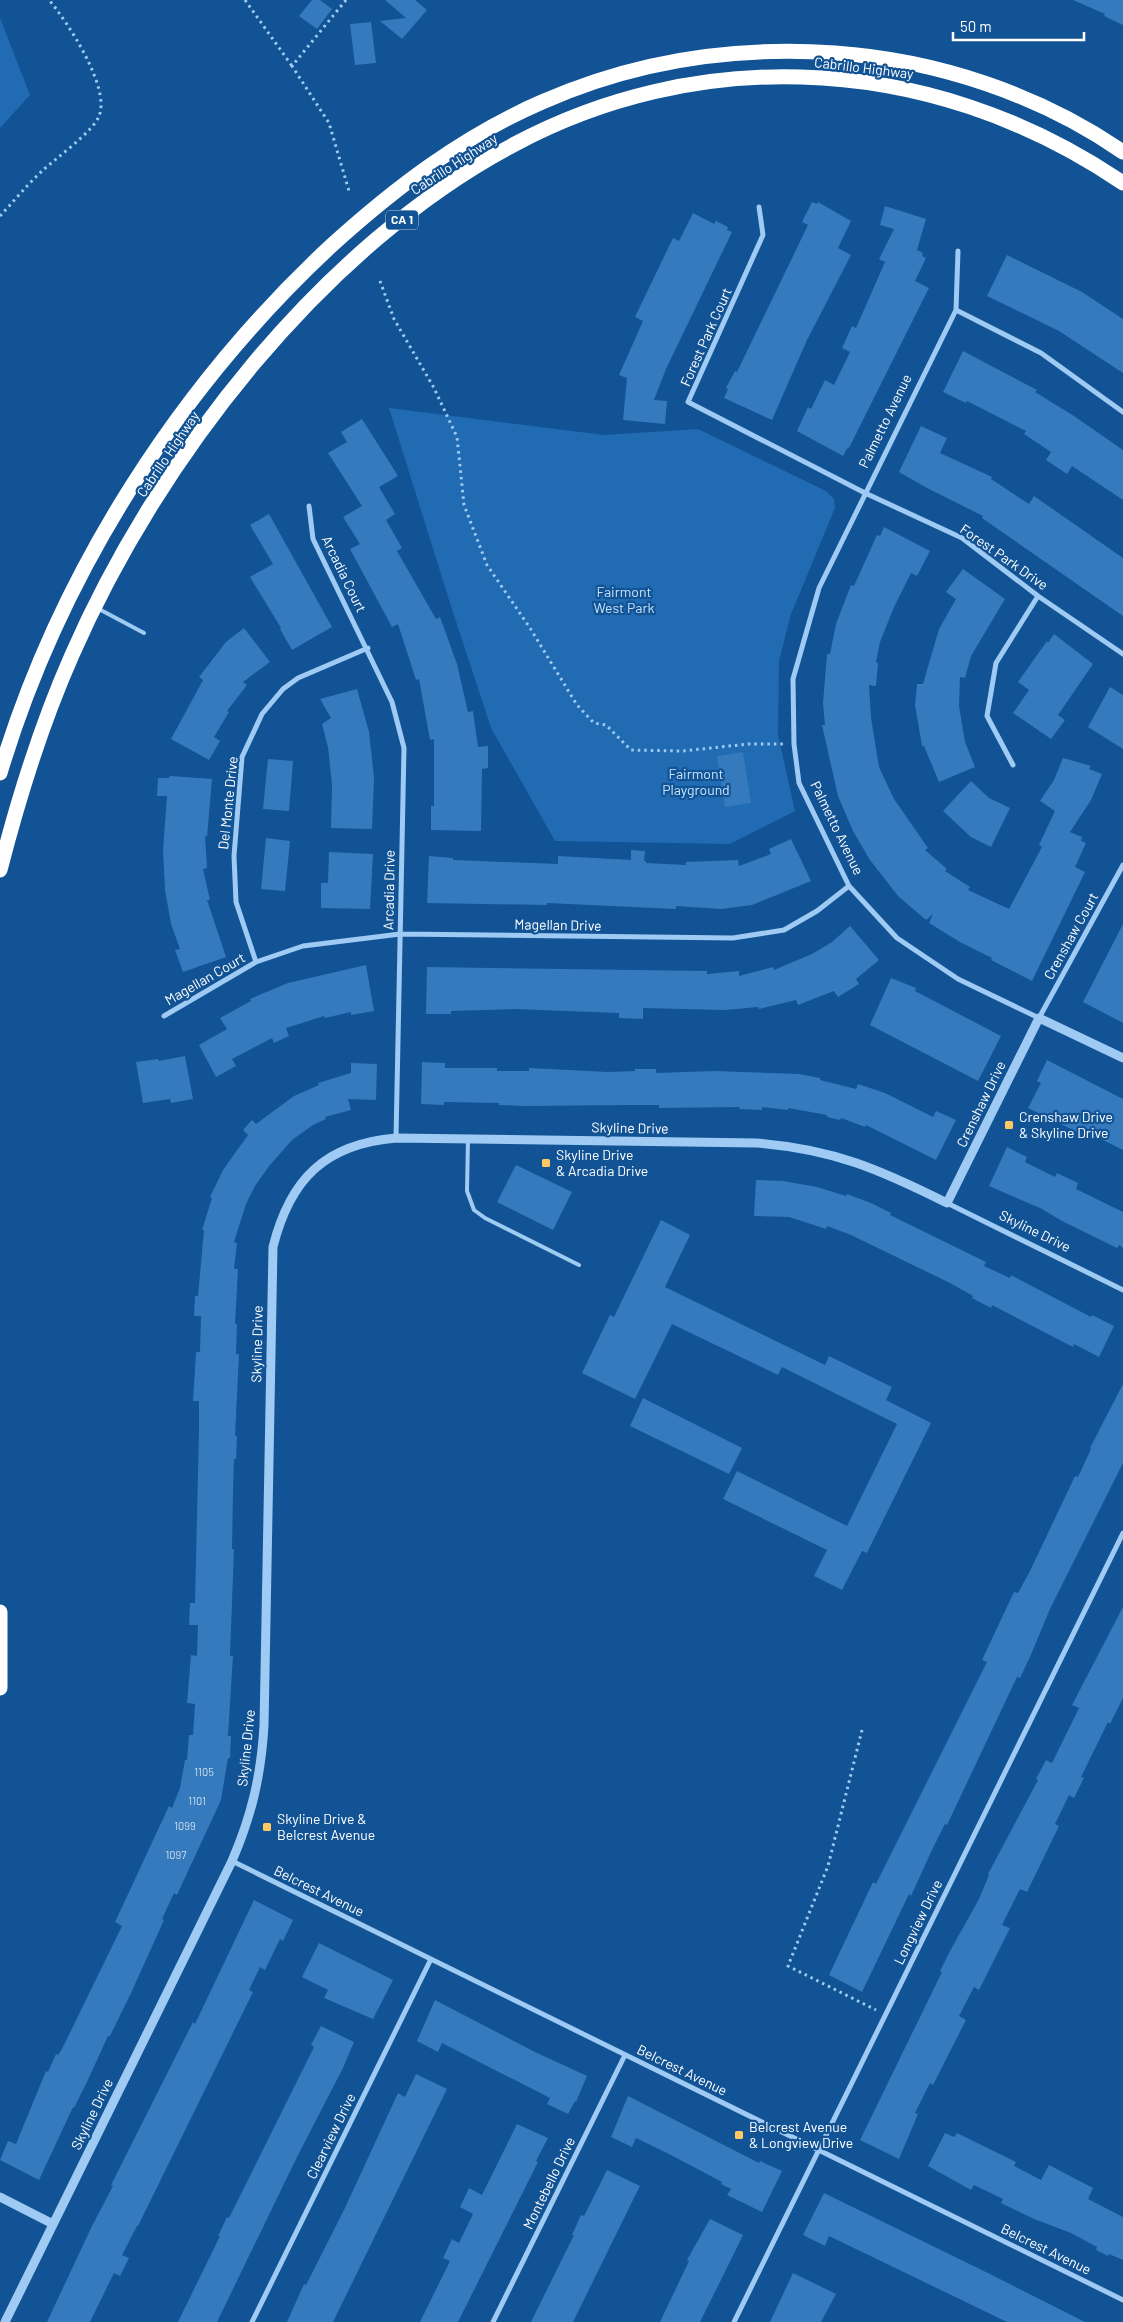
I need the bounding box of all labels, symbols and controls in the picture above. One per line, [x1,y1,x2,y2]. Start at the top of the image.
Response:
scale bar [953,10,1084,42]
text: 50 m [960,17,992,35]
street label: Cabrillo Highway [813,53,915,82]
street label: Cabrillo Highway [407,129,501,198]
road number: CA 1 [386,210,418,230]
street label: Forest Park Court [676,285,735,389]
street label: Palmetto Avenue [854,371,915,471]
street label: Cabrillo Highway [133,407,203,500]
street label: Forest Park Drive [957,520,1052,593]
street label: Arcadia Court [319,533,370,615]
park label: Fairmont West Park [593,583,655,616]
street label: Del Monte Drive [214,755,241,850]
park label: Fairmont Playground [662,765,730,798]
street label: Palmetto Avenue [807,778,868,878]
street label: Arcadia Drive [379,850,398,930]
street label: Crenshaw Court [1040,889,1101,982]
street label: Magellan Drive [514,915,602,934]
street label: Magellan Court [162,949,248,1008]
street label: Crenshaw Drive [952,1058,1009,1150]
place label: Crenshaw Drive & Skyline Drive [1019,1108,1113,1141]
street label: Skyline Drive [591,1118,669,1137]
marker: Crenshaw Drive & Skyline Drive [1003,1119,1015,1131]
place label: Skyline Drive & Arcadia Drive [556,1146,648,1179]
marker: Skyline Drive & Arcadia Drive [540,1157,552,1169]
street label: Skyline Drive [997,1206,1074,1255]
street label: Skyline Drive [247,1305,266,1383]
street label: Skyline Drive [233,1709,258,1787]
house number: 1105 [194,1765,214,1778]
house number: 1101 [188,1794,206,1807]
place label: Skyline Drive & Belcrest Avenue [277,1810,375,1843]
house number: 1099 [174,1819,196,1832]
marker: Skyline Drive & Belcrest Avenue [261,1821,273,1833]
house number: 1097 [166,1848,187,1861]
street label: Belcrest Avenue [271,1861,367,1920]
street label: Longview Drive [890,1877,945,1967]
street label: Belcrest Avenue [634,2040,730,2099]
street label: Skyline Drive [67,2075,116,2152]
street label: Clearview Drive [302,2090,359,2181]
place label: Belcrest Avenue & Longview Drive [749,2118,853,2151]
marker: Belcrest Avenue & Longview Drive [733,2129,745,2141]
street label: Montebello Drive [519,2134,578,2232]
street label: Belcrest Avenue [998,2219,1094,2278]

